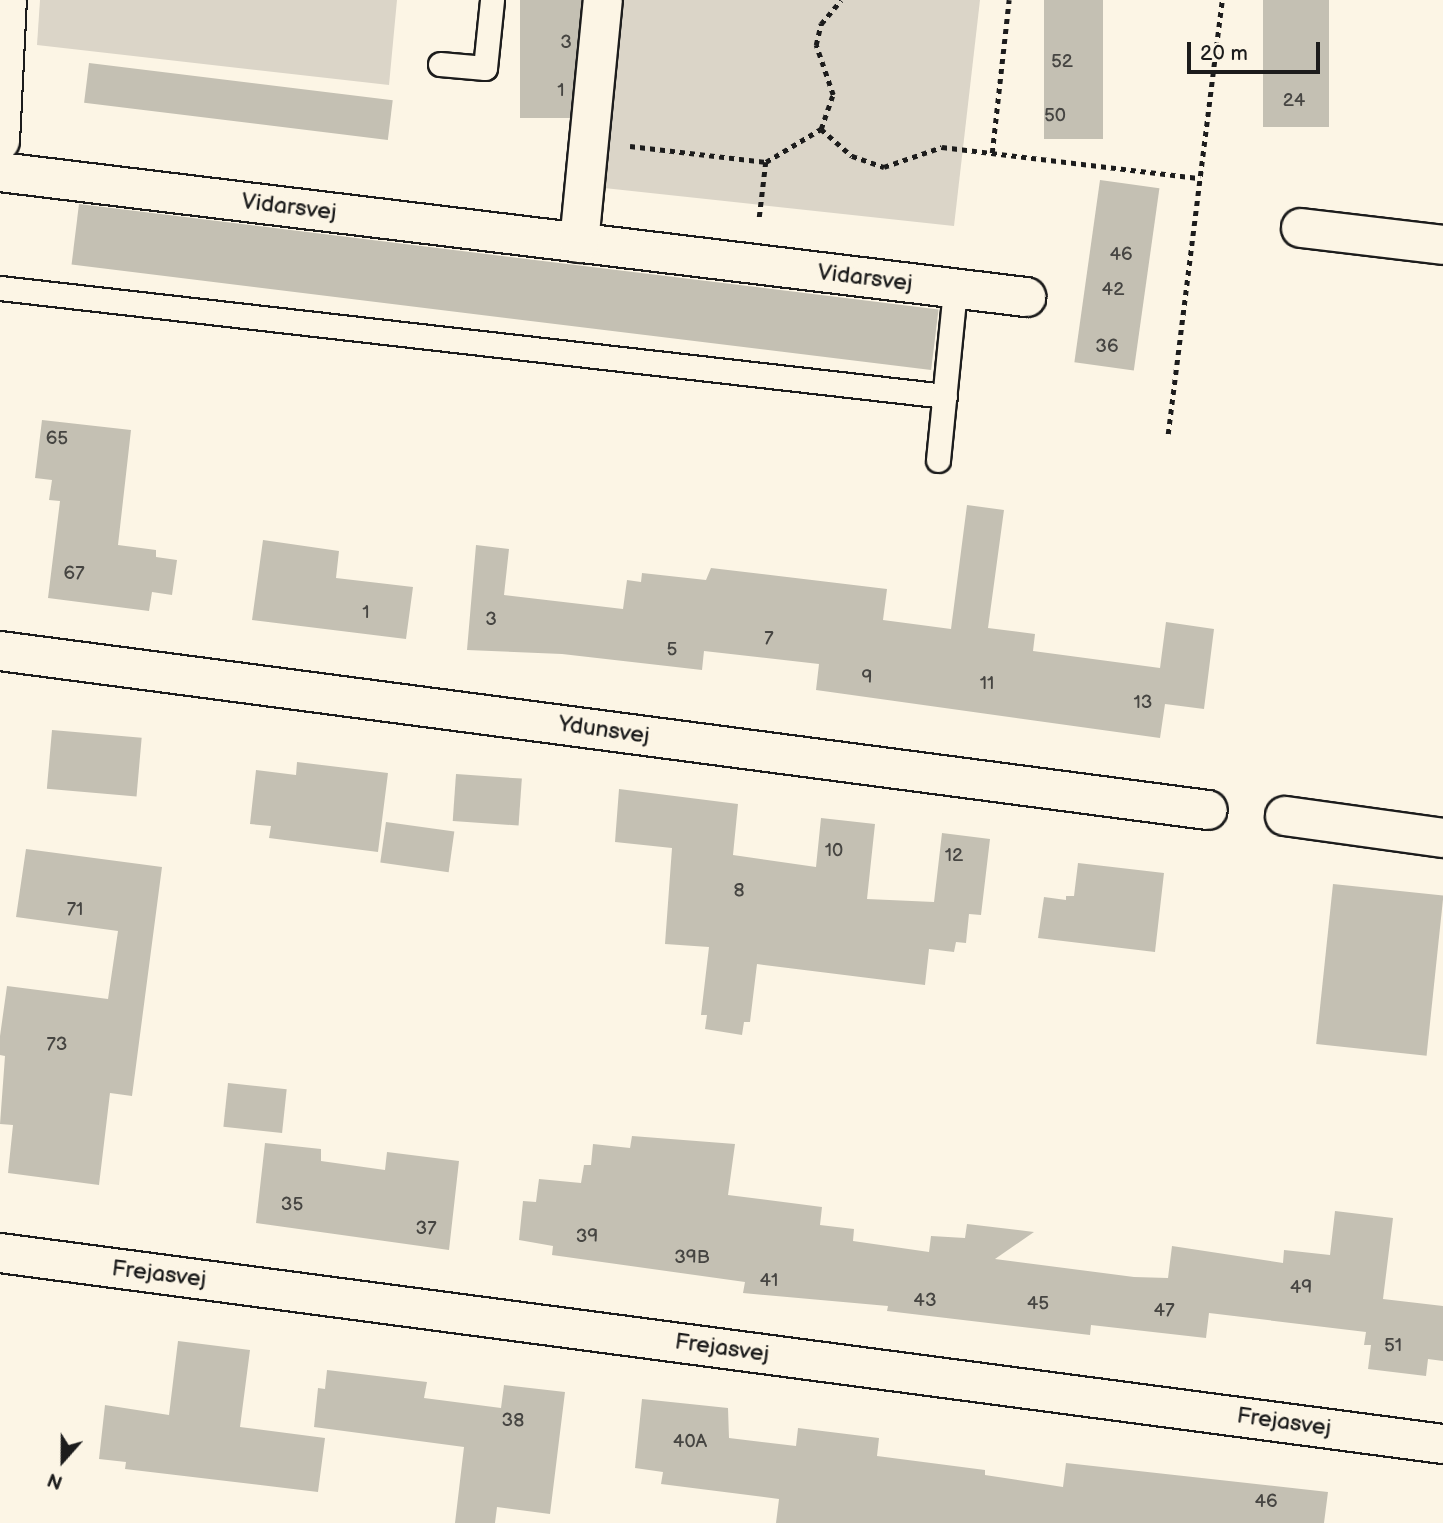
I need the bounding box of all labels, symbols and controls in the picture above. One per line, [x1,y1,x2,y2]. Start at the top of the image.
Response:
scale bar [1191,28,1324,72]
house number: 3 [560,32,572,54]
text: 20 m [1200,41,1248,66]
house number: 52 [1051,51,1073,73]
house number: 1 [557,80,565,102]
house number: 24 [1283,90,1305,112]
house number: 50 [1044,105,1066,127]
street label: Vidarsvej [240,187,338,227]
house number: 46 [1109,244,1133,266]
street label: Vidarsvej [816,258,914,298]
house number: 42 [1102,279,1124,301]
house number: 36 [1095,336,1119,358]
house number: 65 [46,428,68,450]
house number: 67 [64,563,84,585]
house number: 1 [362,602,370,624]
house number: 3 [485,609,497,631]
house number: 7 [764,628,774,650]
house number: 5 [667,639,677,661]
house number: 9 [862,667,872,689]
house number: 11 [980,673,994,695]
house number: 13 [1133,692,1153,714]
street label: Ydunsvej [557,710,651,750]
house number: 10 [825,840,843,862]
house number: 12 [945,845,963,867]
house number: 8 [733,880,745,902]
house number: 71 [67,899,83,921]
house number: 73 [46,1034,68,1056]
house number: 35 [281,1194,303,1216]
house number: 37 [415,1218,437,1240]
house number: 39 [576,1226,598,1248]
house number: 39B [674,1247,710,1269]
street label: Frejasvej [110,1255,208,1293]
house number: 41 [760,1270,778,1292]
house number: 49 [1290,1277,1312,1299]
house number: 43 [913,1290,937,1312]
house number: 45 [1027,1293,1049,1315]
house number: 47 [1154,1300,1174,1322]
street label: Frejasvej [673,1328,771,1368]
house number: 51 [1384,1335,1402,1357]
street label: Frejasvej [1235,1402,1333,1442]
house number: 38 [502,1410,524,1432]
north arrow [28,1425,98,1495]
house number: 40A [673,1431,707,1453]
text: N [45,1467,66,1493]
house number: 46 [1254,1491,1278,1513]

